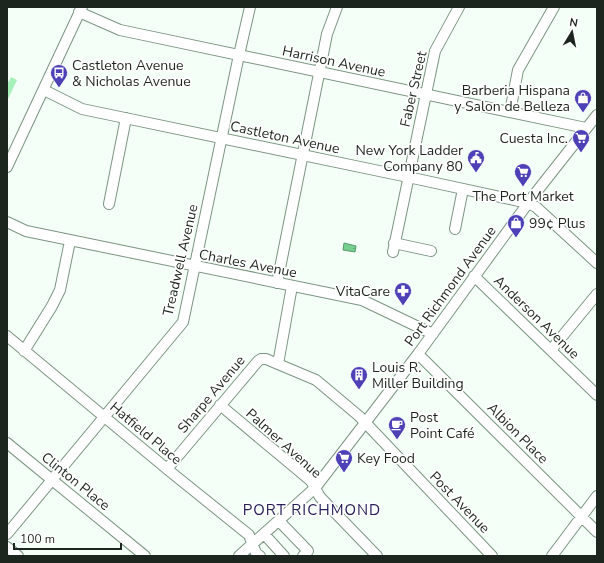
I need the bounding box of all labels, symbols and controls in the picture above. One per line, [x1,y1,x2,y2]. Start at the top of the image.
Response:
north arrow [552,12,592,52]
text: N [568,15,579,31]
street label: Harrison Avenue [281,41,387,82]
street label: Faber Street [396,49,431,129]
place label: Castleton Avenue & Nicholas Avenue [72,56,191,91]
bus stop icon: Castleton Avenue & Nicholas Avenue [49,63,69,88]
place label: Barberia Hispana y Salon de Belleza [454,81,570,116]
shop icon: Barberia Hispana y Salon de Belleza [573,88,593,113]
street label: Castleton Avenue [228,117,341,158]
supermarket icon: Cuesta Inc. [571,128,591,153]
place label: Cuesta Inc. [500,129,568,148]
place label: New York Ladder Company 80 [355,141,463,176]
public building icon: New York Ladder Company 80 [466,148,486,173]
supermarket icon: The Port Market [513,162,533,187]
place label: The Port Market [472,187,574,206]
street label: Treadwell Avenue [158,202,203,318]
shop icon: 99¢ Plus [506,213,526,238]
place label: 99¢ Plus [529,214,586,233]
street label: Port Richmond Avenue [400,222,501,350]
street label: Charles Avenue [197,245,298,282]
street label: Anderson Avenue [490,271,584,363]
pharmacy icon: VitaCare [393,281,413,306]
place label: VitaCare [335,282,390,301]
street label: Sharpe Avenue [173,351,249,437]
place label: Louis R. Miller Building [372,358,464,393]
building icon: Louis R. Miller Building [349,365,369,390]
street label: Hatfield Place [106,398,186,469]
street label: Albion Place [483,399,552,468]
street label: Palmer Avenue [242,404,326,482]
place label: Post Point Café [410,408,475,443]
cafe icon: Post Point Café [387,415,407,440]
street label: Clinton Place [37,448,114,515]
supermarket icon: Key Food [334,448,354,473]
place label: Key Food [357,449,415,468]
street label: Post Avenue [425,467,494,537]
district label: PORT RICHMOND [243,500,381,520]
scale bar [14,525,121,551]
text: 100 m [20,531,55,547]

